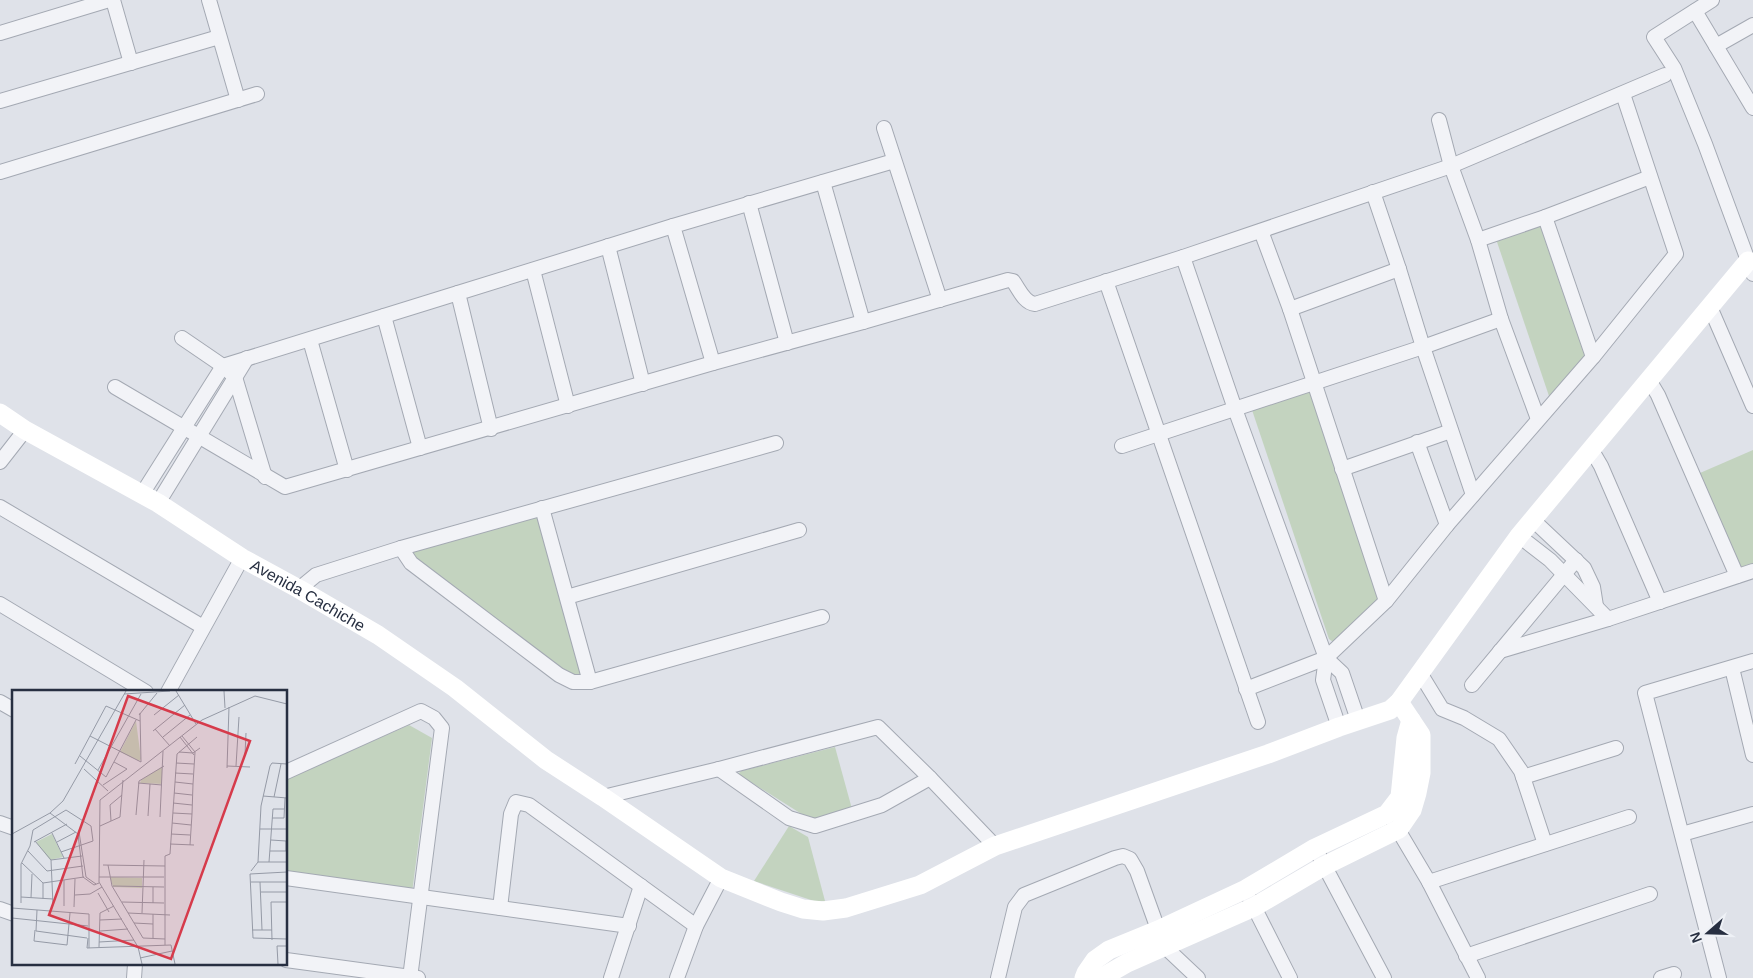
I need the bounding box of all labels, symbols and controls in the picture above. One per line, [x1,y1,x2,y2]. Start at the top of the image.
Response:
street label: Avenida Cachiche [248,556,368,635]
inset map [12,690,288,966]
north arrow [1683,908,1733,958]
text: N [1687,930,1705,945]

